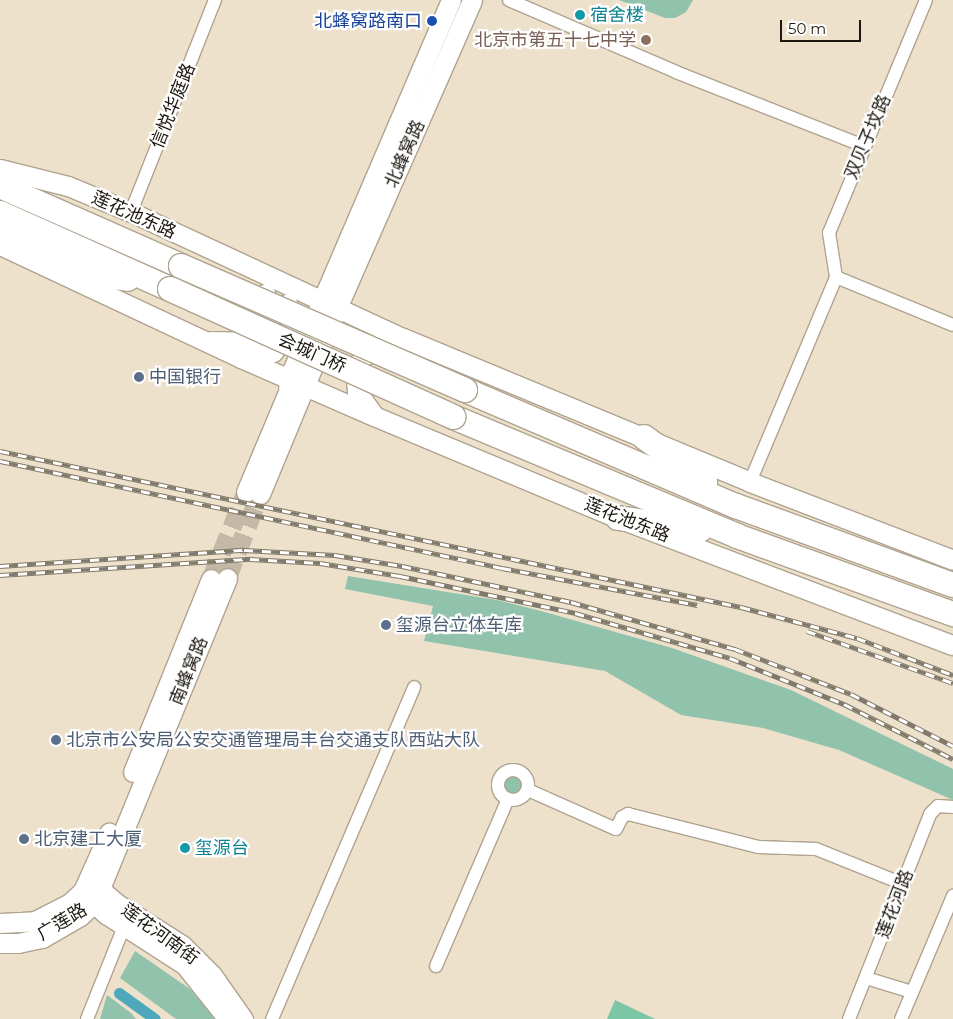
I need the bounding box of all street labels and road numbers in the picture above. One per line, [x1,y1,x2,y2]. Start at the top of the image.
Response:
street label: 信悦华庭路 [146,60,200,152]
street label: 双贝子坟路 [840,91,896,183]
street label: 北蜂窝路 [380,117,430,191]
street label: 莲花池东路 [88,187,180,243]
street label: 会城门桥 [275,328,349,378]
street label: 莲花池东路 [581,493,673,547]
street label: 南蜂窝路 [166,634,212,708]
street label: 莲花河路 [872,867,918,941]
street label: 广莲路 [33,899,91,945]
street label: 莲花河南街 [117,899,203,969]

